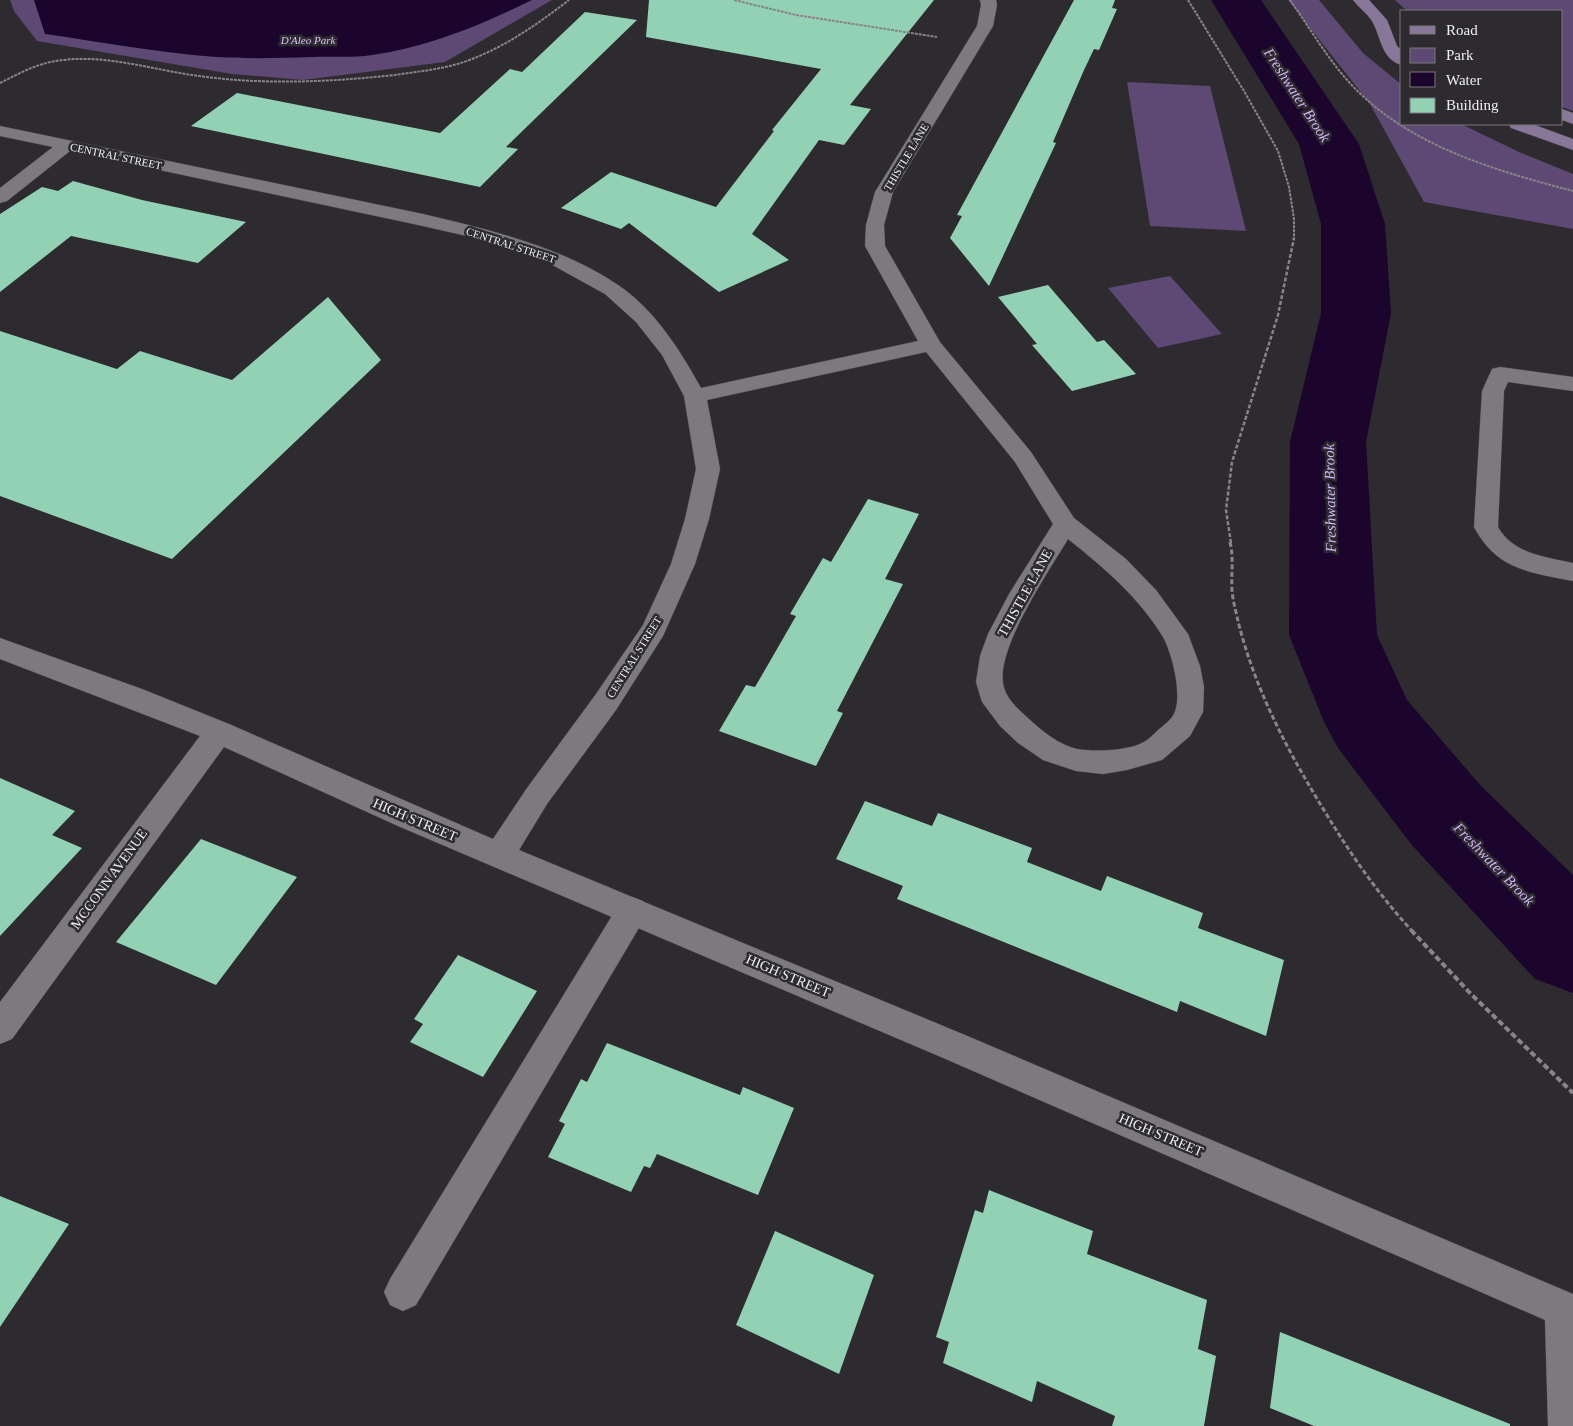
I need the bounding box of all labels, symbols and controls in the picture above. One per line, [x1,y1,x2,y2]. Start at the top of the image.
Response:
legend [1400,10,1563,125]
text: Road [1446,22,1478,38]
park label: D'Aleo Park [280,34,336,46]
water label: Freshwater Brook [1260,44,1333,145]
text: Park [1446,47,1474,63]
text: Water [1446,72,1481,88]
text: Building [1446,97,1499,113]
street label: THISTLE LANE [881,121,931,193]
street label: CENTRAL STREET [69,140,163,172]
street label: CENTRAL STREET [465,225,558,265]
water label: Freshwater Brook [1321,443,1339,553]
street label: THISTLE LANE [995,547,1055,639]
street label: CENTRAL STREET [604,614,664,700]
street label: HIGH STREET [371,796,460,845]
water label: Freshwater Brook [1450,819,1538,909]
street label: MCCONN AVENUE [68,826,150,932]
street label: HIGH STREET [744,952,833,1001]
street label: HIGH STREET [1117,1111,1206,1160]

